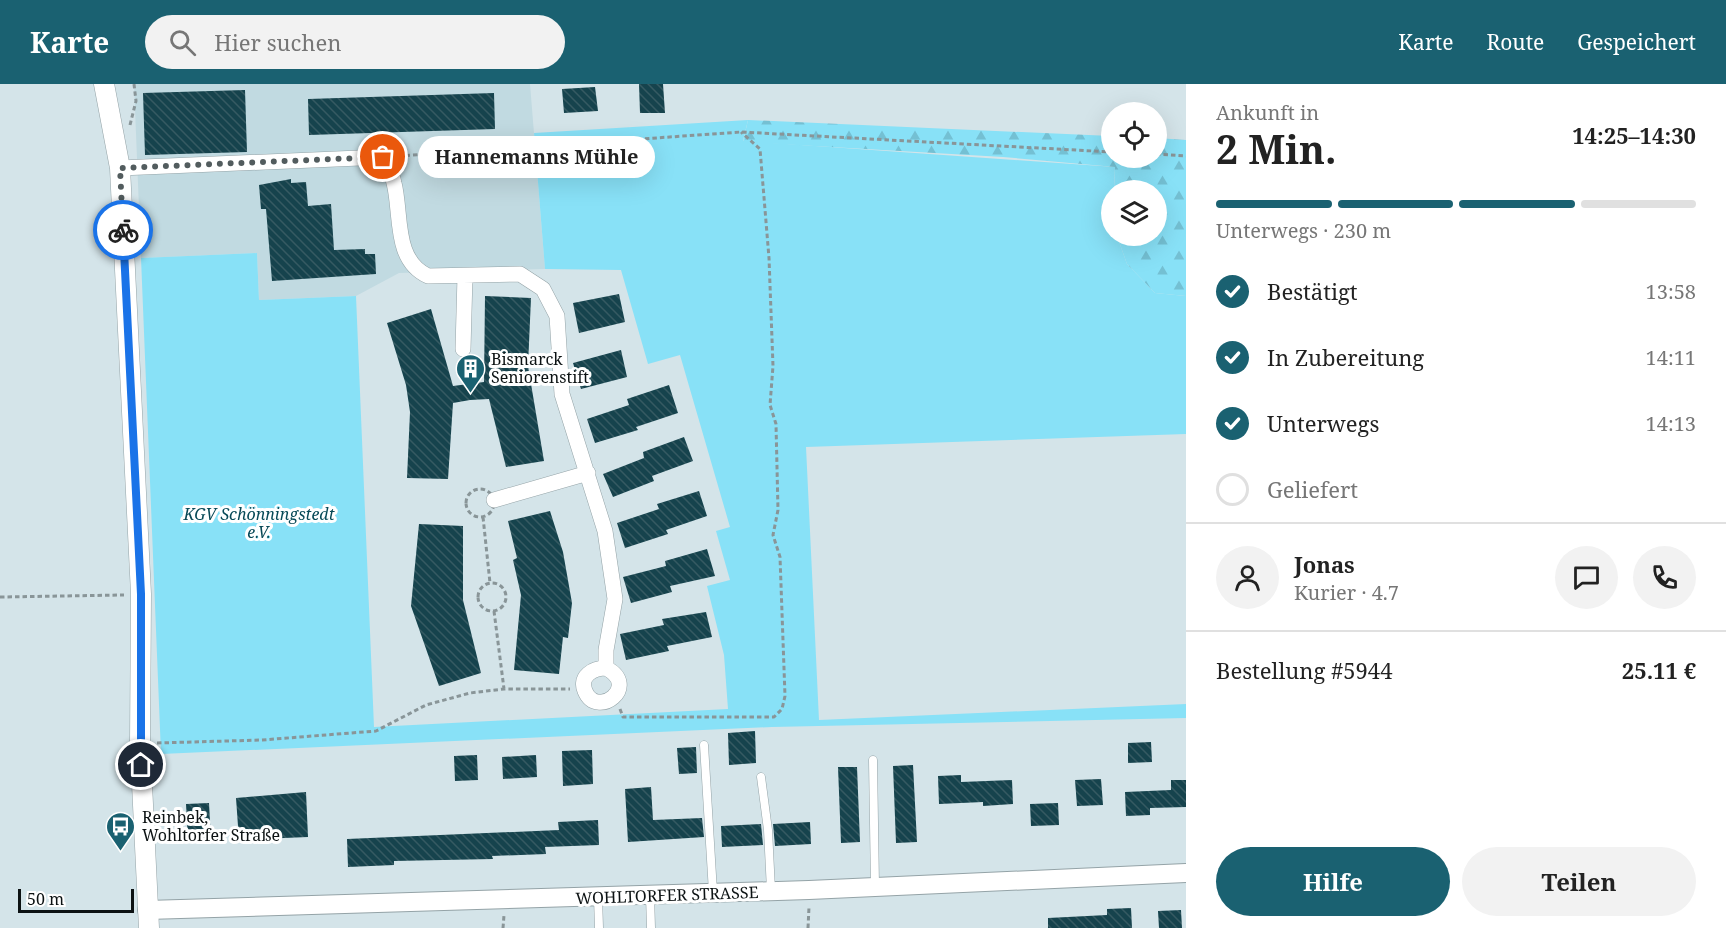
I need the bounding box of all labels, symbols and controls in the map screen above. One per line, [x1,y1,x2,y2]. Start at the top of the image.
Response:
search box [145,15,565,69]
text: Karte [30,23,109,61]
icon: search [166,26,199,59]
text: Hier suchen [214,27,341,57]
text: Karte [1398,28,1453,56]
text: Route [1486,28,1544,56]
text: Gespeichert [1577,28,1696,56]
text: Ankunft in [1216,99,1319,126]
map controls [1101,102,1167,246]
button: locate [1101,102,1167,168]
text: 14:25–14:30 [1572,120,1696,150]
text: 2 Min. [1216,122,1337,175]
pin [357,131,408,182]
callout: Hannemanns Mühle [419,136,656,178]
icon: bag [366,140,399,173]
text: Hannemanns Mühle [435,143,638,170]
button: layers [1101,180,1167,246]
courier [93,200,153,260]
icon: bike [107,214,140,247]
text: Unterwegs · 230 m [1216,217,1391,244]
icon: check [1216,275,1249,308]
text: Bestätigt [1267,276,1358,306]
text: 13:58 [1646,278,1696,305]
icon: check [1216,341,1249,374]
text: In Zubereitung [1267,342,1424,372]
text: 14:11 [1646,344,1696,371]
place label: Bismarck Seniorenstift [491,348,589,388]
building icon: Bismarck Seniorenstift [454,352,486,394]
icon: check [1216,407,1249,440]
text: Unterwegs [1267,408,1379,438]
text: 14:13 [1646,410,1696,437]
text: Geliefert [1267,474,1358,504]
park label: KGV Schönningstedt e.V. [182,503,335,543]
button: person [1216,546,1279,609]
button: chat [1555,546,1618,609]
button: phone [1633,546,1696,609]
text: Jonas [1294,549,1355,579]
text: Kurier · 4.7 [1294,579,1399,606]
text: Bestellung #5944 [1216,655,1392,685]
text: 25.11 € [1622,655,1696,685]
pin [115,739,166,790]
icon: home [124,748,157,781]
place label: Reinbek, Wohltorfer Straße [142,806,280,846]
bus stop icon: Reinbek, Wohltorfer Straße [105,810,137,852]
button: Hilfe [1216,847,1450,916]
button: Teilen [1462,847,1696,916]
street label: WOHLTORFER STRASSE [575,881,759,909]
scale bar [18,886,134,914]
text: 50 m [27,888,64,910]

